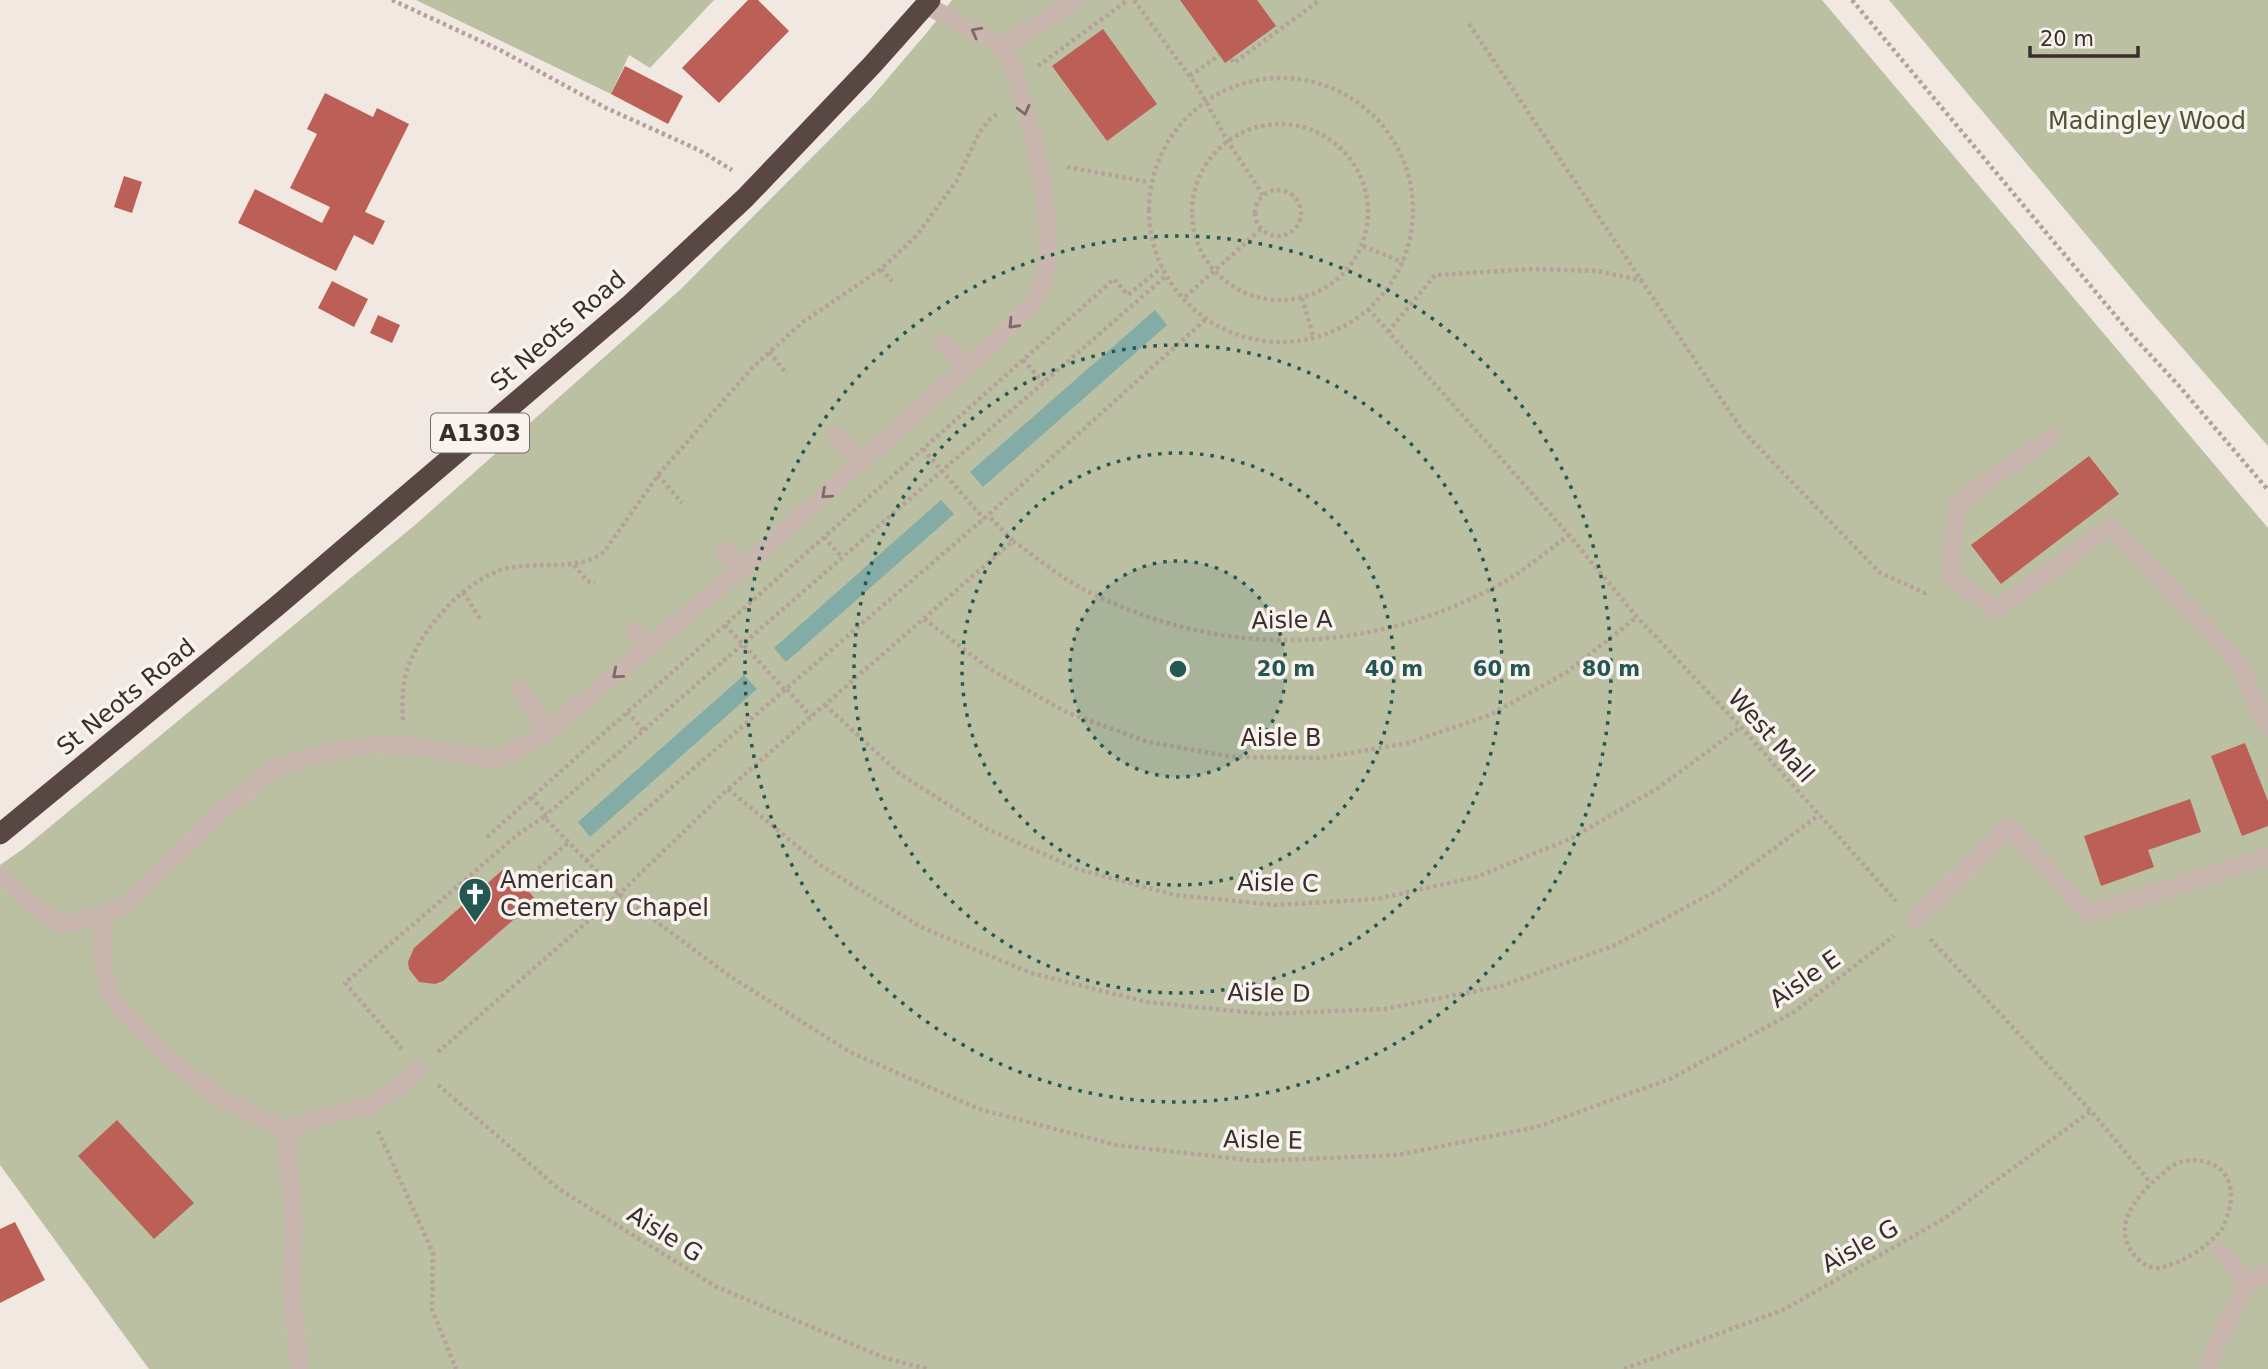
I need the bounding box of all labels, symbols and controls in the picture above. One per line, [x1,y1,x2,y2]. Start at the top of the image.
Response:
scale bar [2030,14,2138,58]
one-way arrow [971,27,983,40]
text: 20 m [2040,27,2094,51]
one-way arrow [1016,104,1030,116]
park label: Madingley Wood [2048,107,2246,135]
street label: St Neots Road [485,265,631,397]
one-way arrow [1009,316,1021,328]
road number: A1303 [431,414,529,452]
one-way arrow [822,485,835,498]
street label: Aisle A [1251,605,1333,635]
street label: St Neots Road [51,633,201,761]
centre of rings [1166,657,1190,681]
text: 20 m [1257,657,1315,681]
text: 40 m [1365,657,1423,681]
text: 60 m [1473,657,1531,681]
text: 80 m [1582,657,1640,681]
one-way arrow [612,665,624,678]
street label: West Mall [1722,684,1820,788]
street label: Aisle B [1240,724,1322,752]
place label: American Cemetery Chapel [500,866,709,922]
street label: Aisle C [1237,868,1319,898]
church icon: American Cemetery Chapel [456,875,494,924]
street label: Aisle E [1764,945,1846,1013]
street label: Aisle D [1227,978,1311,1008]
street label: Aisle E [1223,1125,1303,1155]
street label: Aisle G [622,1200,708,1268]
street label: Aisle G [1817,1214,1903,1278]

